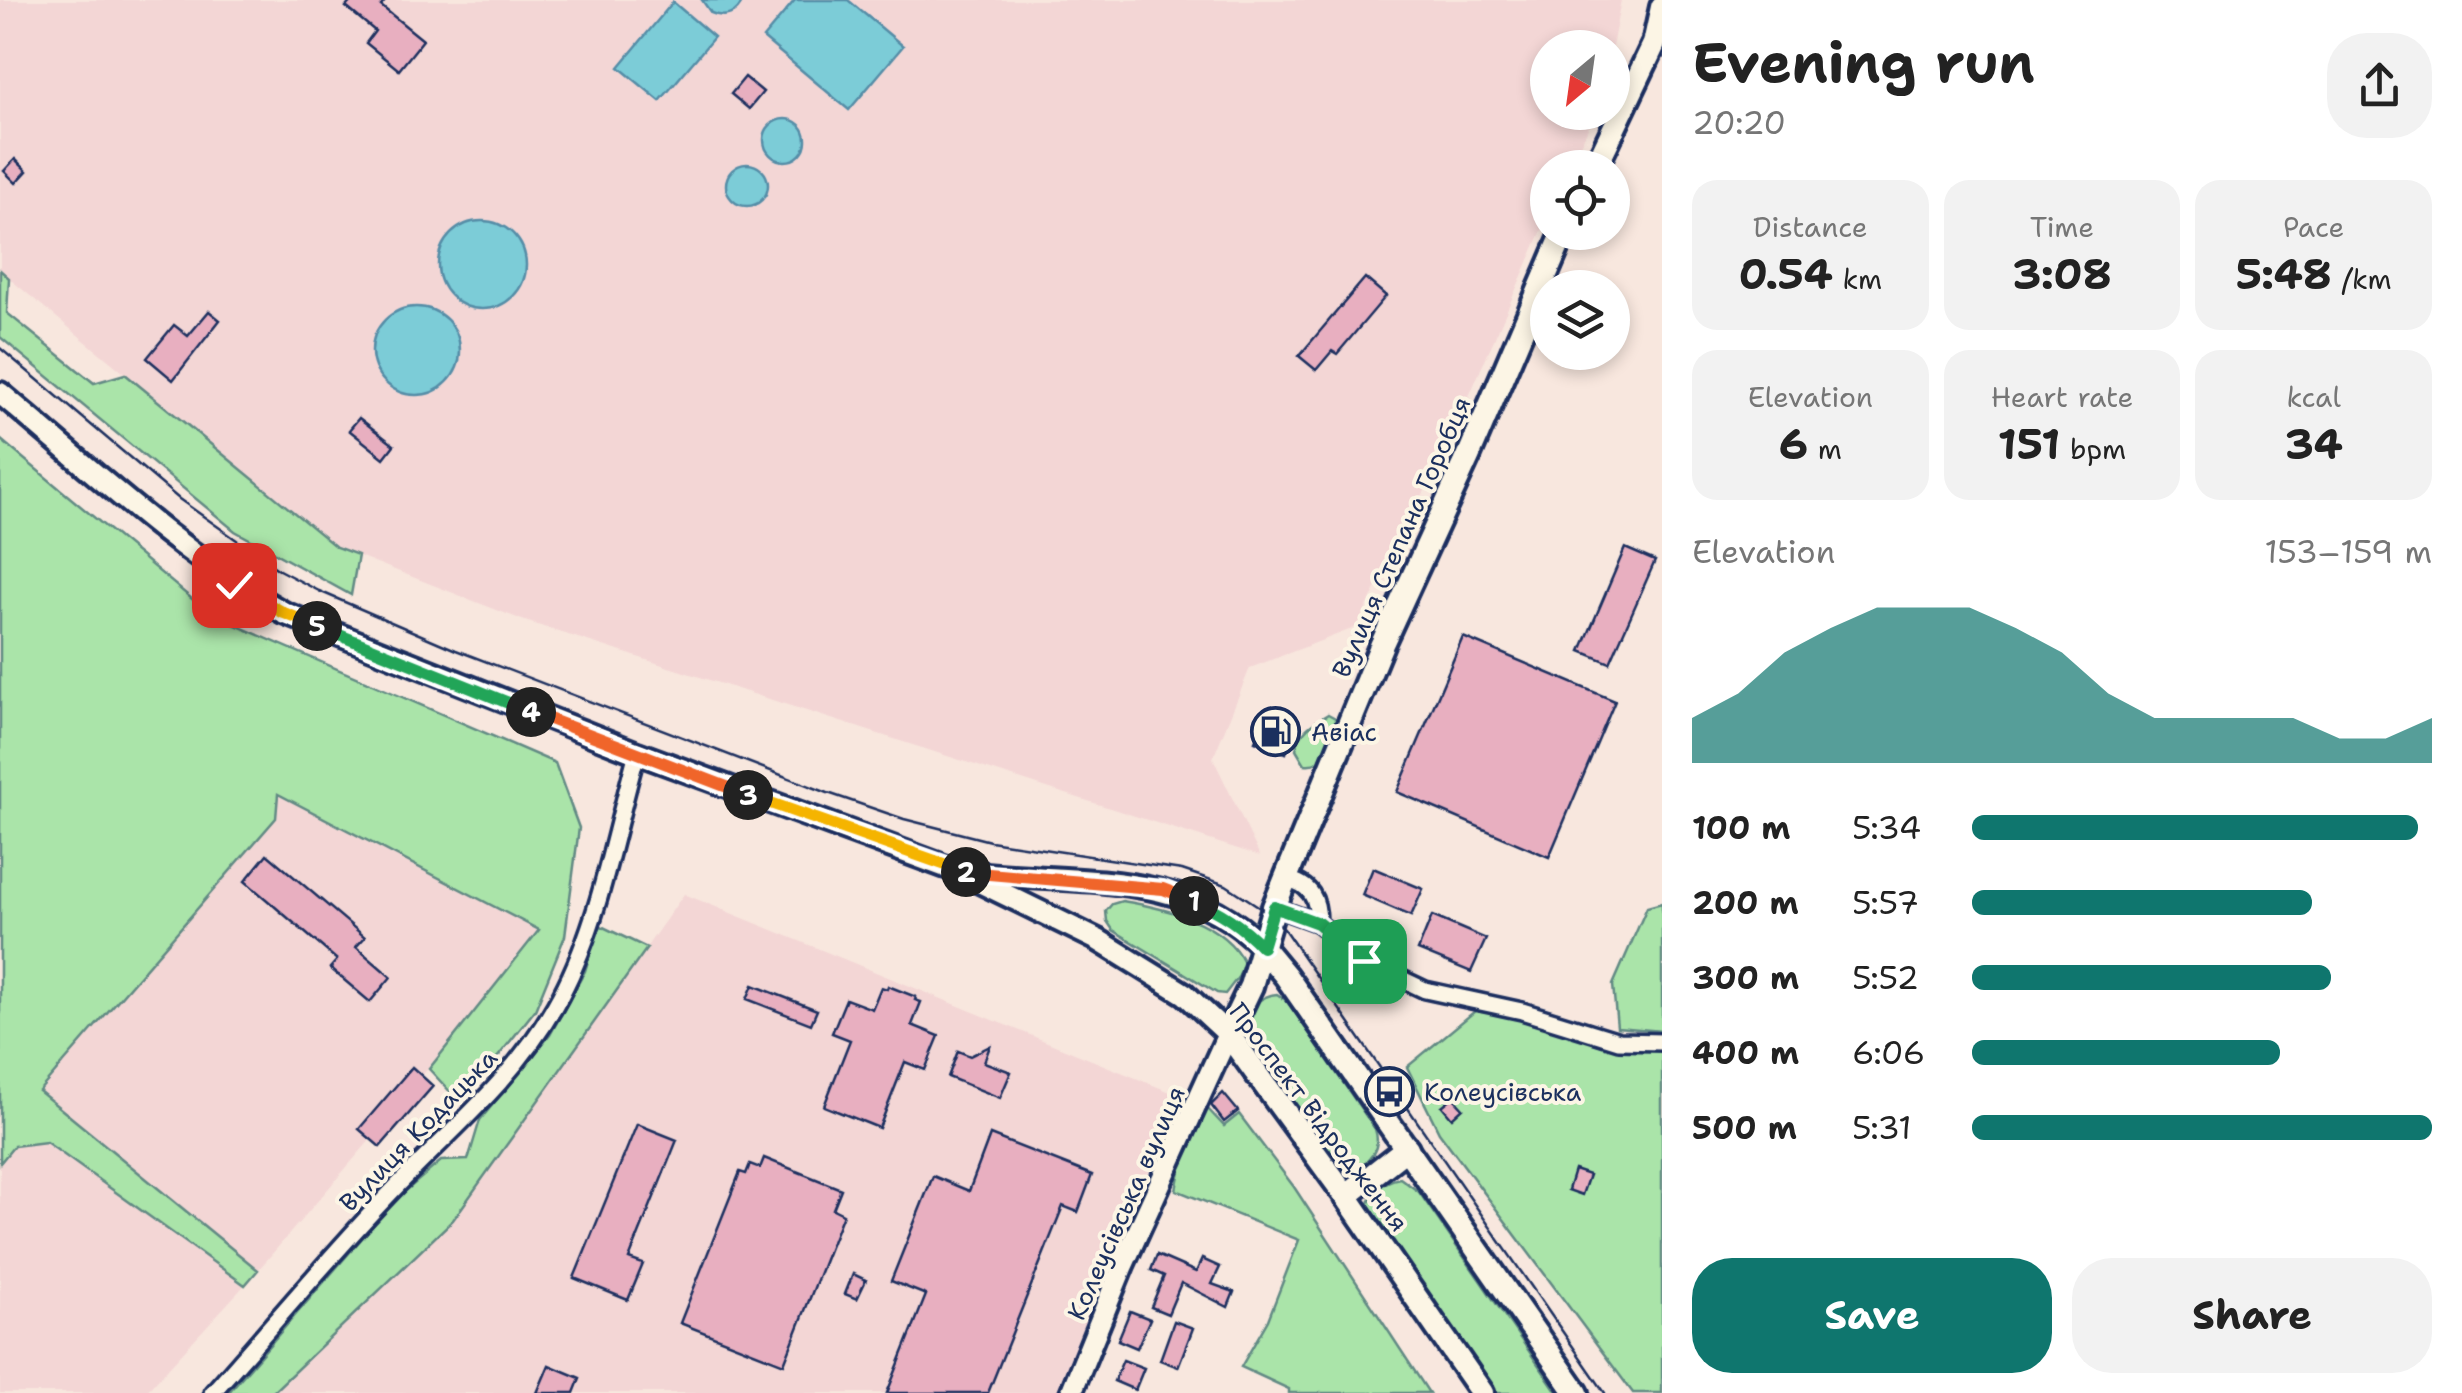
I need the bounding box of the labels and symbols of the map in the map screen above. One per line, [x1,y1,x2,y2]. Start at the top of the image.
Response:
north arrow [1530,30,1630,130]
street label: Вулиця Степана Горобця [1324,391,1478,683]
pin [192,543,277,628]
pin: 5 [292,601,342,651]
pin: 4 [506,687,556,737]
fuel station icon: Авіас [1250,706,1302,758]
place label: Авіас [1311,715,1377,749]
pin: 3 [723,770,773,820]
pin: 2 [941,847,991,897]
pin: 1 [1169,876,1219,926]
pin [1322,919,1407,1004]
street label: Проспект Відродження [1222,996,1416,1238]
street label: Вулиця Кодацька [332,1041,505,1219]
bus stop icon: Колеусівська [1363,1066,1415,1118]
place label: Колеусівська [1424,1075,1582,1109]
street label: Колеусівська вулиця [1059,1081,1193,1325]

